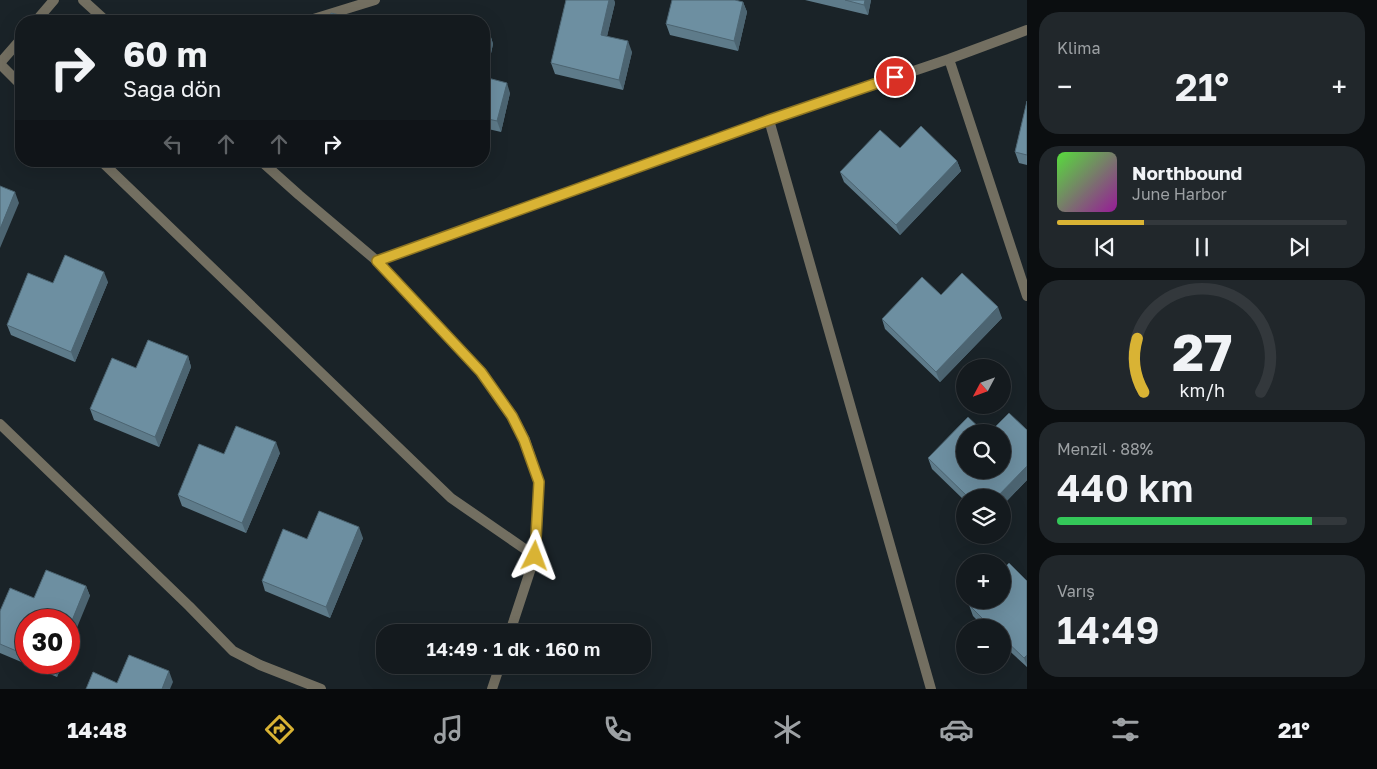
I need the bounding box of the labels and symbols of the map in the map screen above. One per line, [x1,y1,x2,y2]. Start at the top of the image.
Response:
pin [874,56,916,98]
north arrow [956,359,1011,414]
position arrow [508,529,560,581]
speed limit sign: 30 [15,609,80,674]

